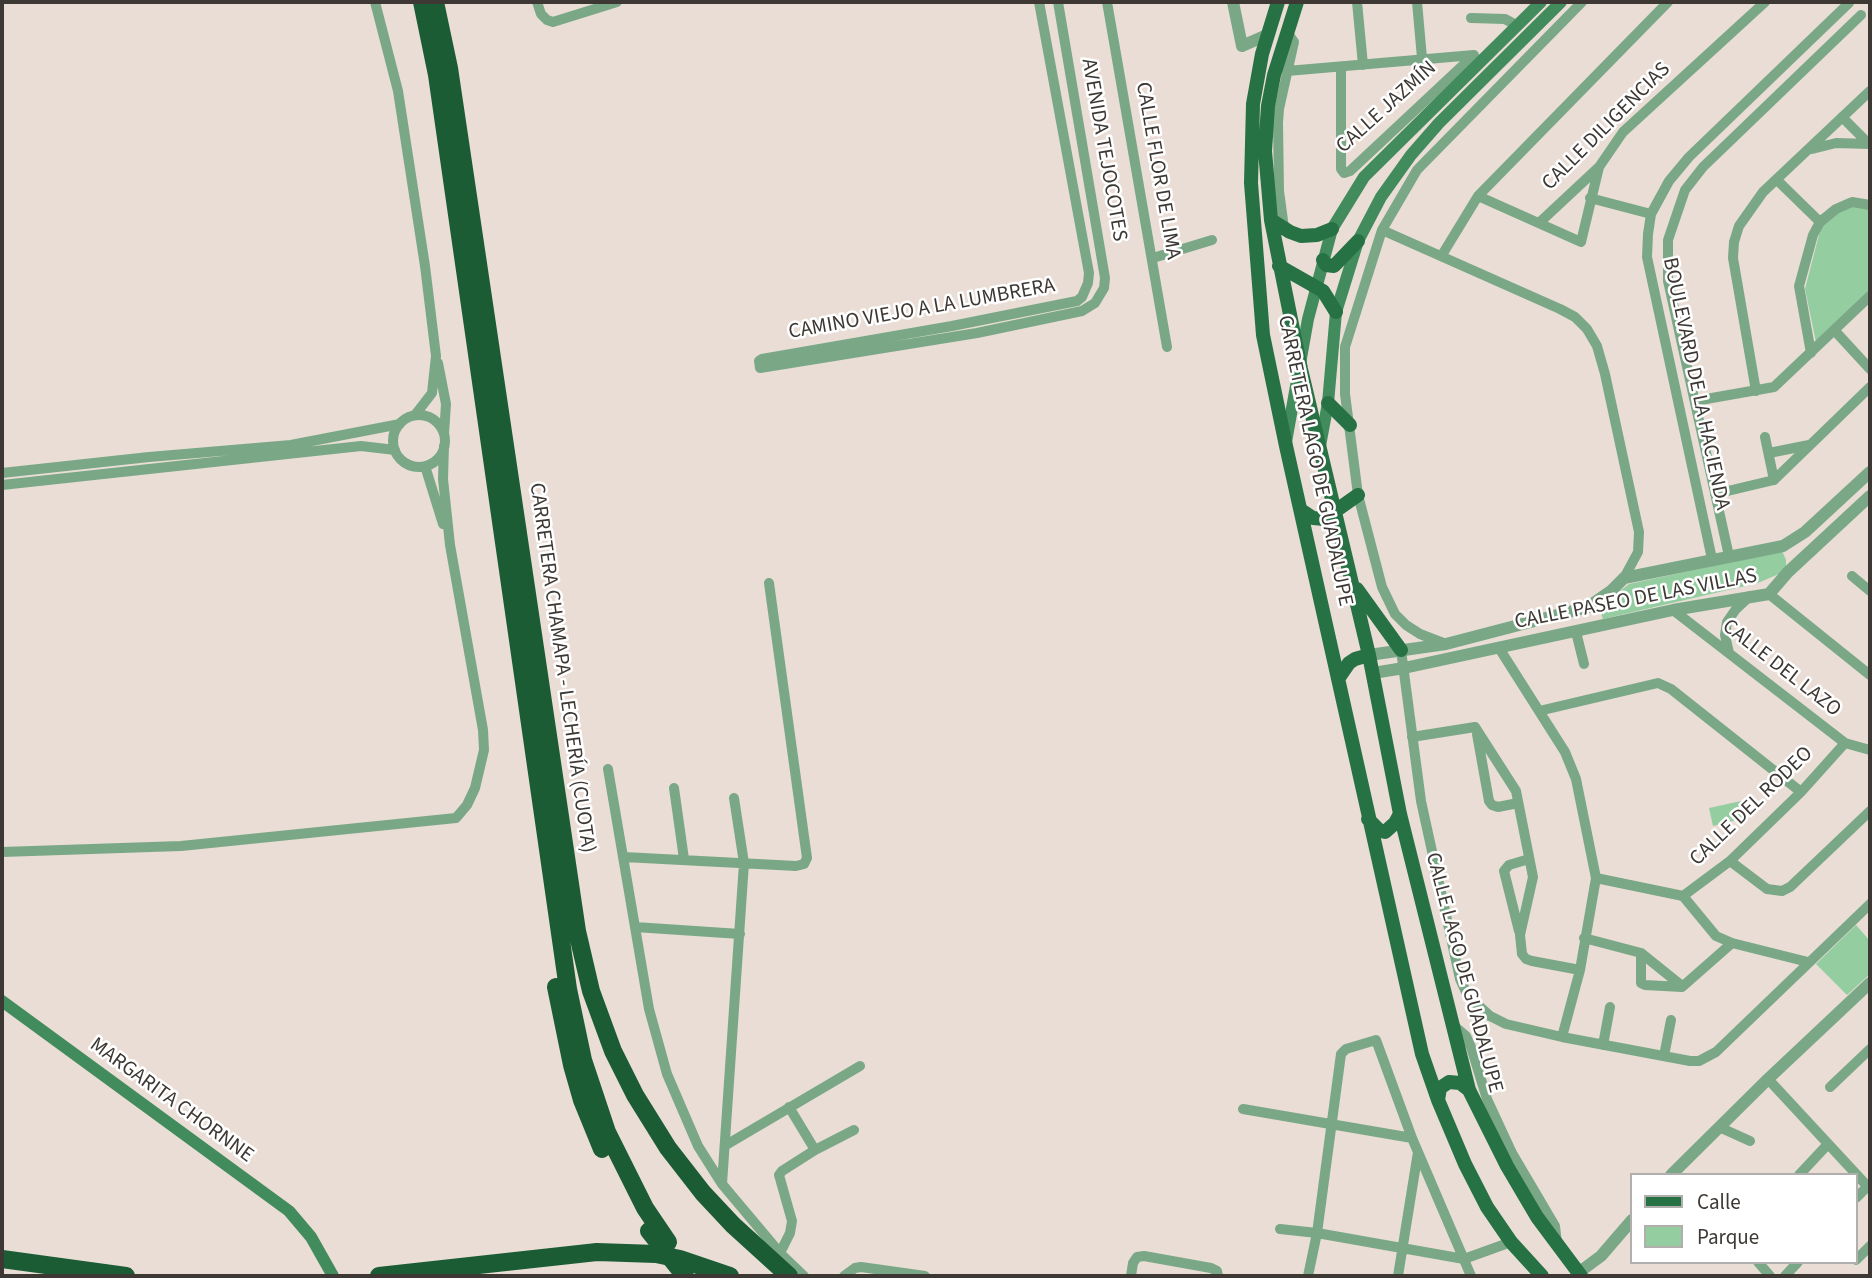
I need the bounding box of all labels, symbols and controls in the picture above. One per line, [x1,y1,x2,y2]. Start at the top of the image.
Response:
street label: CALLE JAZMÍN [1332,56,1442,160]
street label: AVENIDA TEJOCOTES [1075,57,1131,243]
street label: CALLE DILIGENCIAS [1538,58,1676,196]
street label: CALLE FLOR DE LIMA [1129,80,1185,262]
street label: BOULEVARD DE LA HACIENDA [1656,256,1734,512]
street label: CAMINO VIEJO A LA LUMBRERA [787,274,1057,346]
street label: CARRETERA LAGO DE GUADALUPE [1271,313,1357,609]
street label: CARRETERA CHAMAPA - LECHERÍA (CUOTA) [523,481,599,855]
street label: CALLE PASEO DE LAS VILLAS [1513,564,1759,636]
street label: CALLE DEL LAZO [1717,615,1845,723]
street label: CALLE DEL RODEO [1685,742,1819,872]
street label: CALLE LAGO DE GUADALUPE [1419,850,1507,1096]
street label: MARGARITA CHORNNE [84,1033,258,1169]
legend [1630,1173,1858,1264]
text: Calle [1697,1187,1741,1217]
text: Parque [1697,1222,1759,1252]

